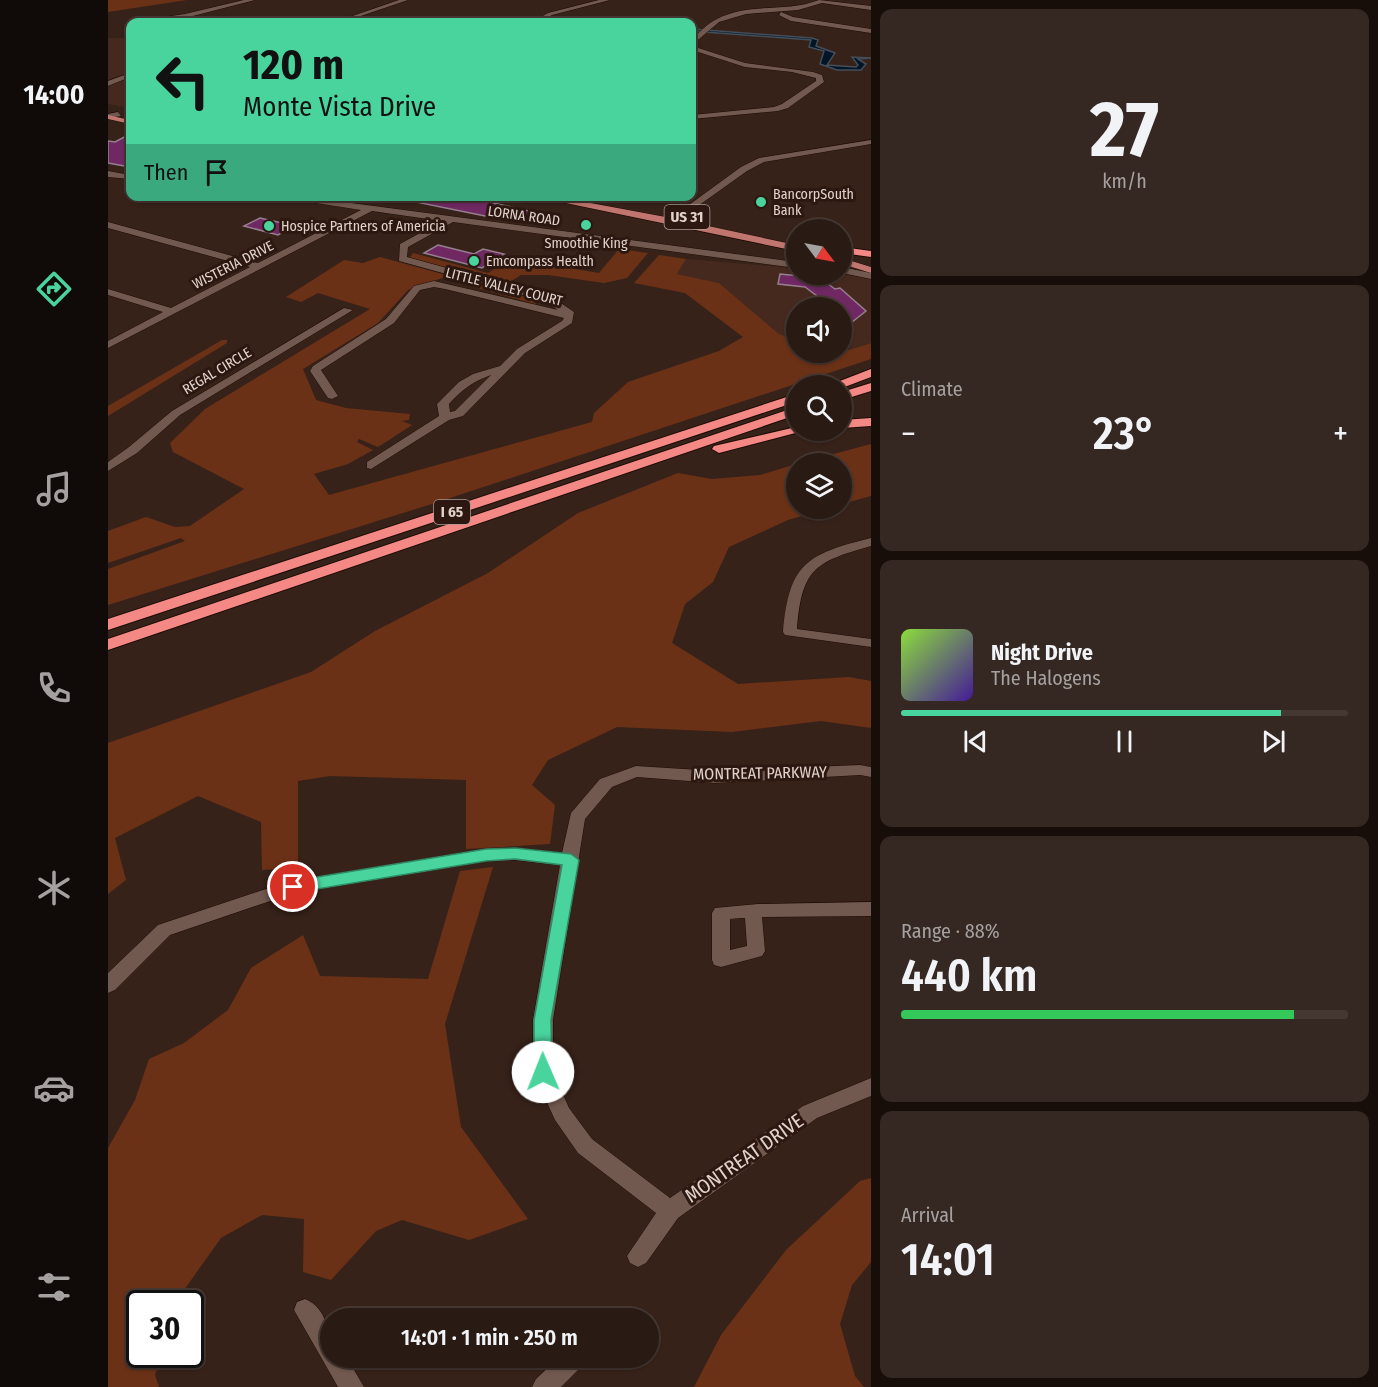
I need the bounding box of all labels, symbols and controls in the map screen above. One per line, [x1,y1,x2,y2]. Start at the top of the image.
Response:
text: 120 m [243,40,344,90]
icon: left [144,42,222,120]
text: 14:00 [24,79,84,111]
text: 27 [1090,83,1159,177]
text: Monte Vista Drive [243,91,436,123]
icon: arrive [200,156,233,189]
text: Then [144,159,188,186]
text: km/h [1102,169,1147,193]
place label: BancorpSouth Bank [773,186,854,219]
marker: BancorpSouth Bank [754,195,768,209]
street label: LORNA ROAD [487,203,561,229]
road number: US 31 [664,205,710,229]
place label: Hospice Partners of Americia [281,218,446,235]
marker: Smoothie King [579,218,593,232]
marker: Hospice Partners of Americia [262,219,276,233]
north arrow [786,219,852,285]
map controls [786,219,852,519]
place label: Smoothie King [544,235,628,252]
street label: WISTERIA DRIVE [190,237,277,293]
place label: Emcompass Health [486,253,594,270]
marker: Emcompass Health [467,254,481,268]
street label: LITTLE VALLEY COURT [444,264,565,310]
icon: directions [33,268,75,310]
button: sound [786,297,852,363]
street label: REGAL CIRCLE [180,344,255,398]
button: search [786,375,852,441]
text: Climate [901,377,963,401]
text: 23° [1093,407,1156,461]
text: − [901,414,916,454]
text: + [1333,414,1348,454]
button: layers [786,453,852,519]
icon: music [33,468,75,510]
road number: I 65 [434,500,470,524]
text: Night Drive [991,639,1093,666]
text: The Halogens [991,666,1101,690]
icon: phone [33,667,75,709]
icon: previous [959,725,992,758]
icon: pause [1108,725,1141,758]
icon: next [1257,725,1290,758]
street label: MONTREAT PARKWAY [693,762,827,784]
pin [267,861,318,912]
icon: climate [33,867,75,909]
icon: arrive [276,870,309,903]
text: Range · 88% [901,919,1000,943]
text: 440 km [901,949,1037,1003]
position arrow [511,1040,575,1104]
icon: car [33,1067,75,1109]
street label: MONTREAT DRIVE [680,1108,808,1208]
text: Arrival [901,1203,954,1227]
text: 14:01 [901,1233,995,1287]
icon: filters [33,1266,75,1308]
speed limit sign: 30 [126,1290,204,1368]
text: 14:01 · 1 min · 250 m [401,1324,578,1351]

